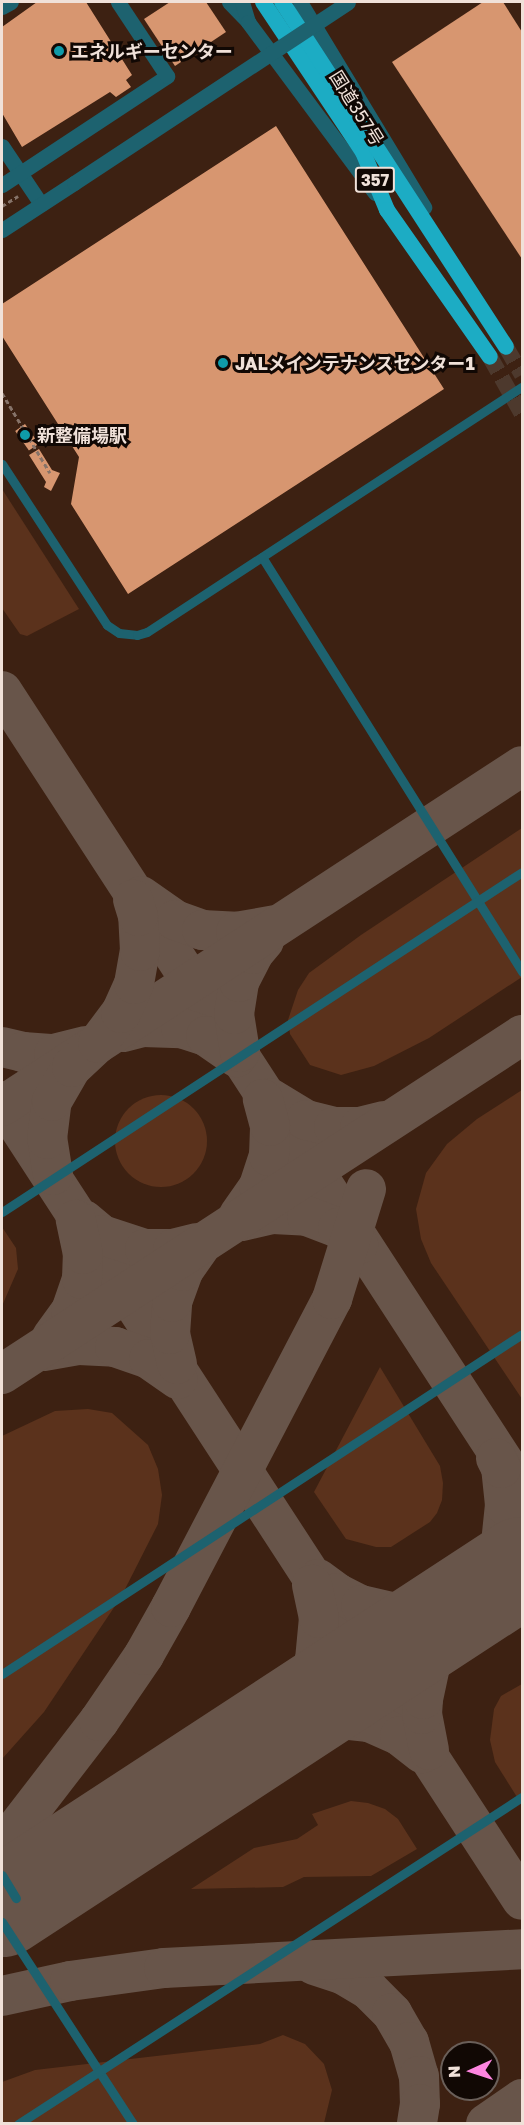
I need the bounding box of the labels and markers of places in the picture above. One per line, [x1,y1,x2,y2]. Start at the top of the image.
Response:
place label: エネルギーセンター [71,40,233,62]
marker: エネルギーセンター [52,44,66,58]
place label: JALメインテナンスセンター1 [235,352,475,374]
marker: JALメインテナンスセンター1 [216,356,230,370]
place label: 新整備場駅 [37,424,127,446]
marker: 新整備場駅 [18,428,32,442]

